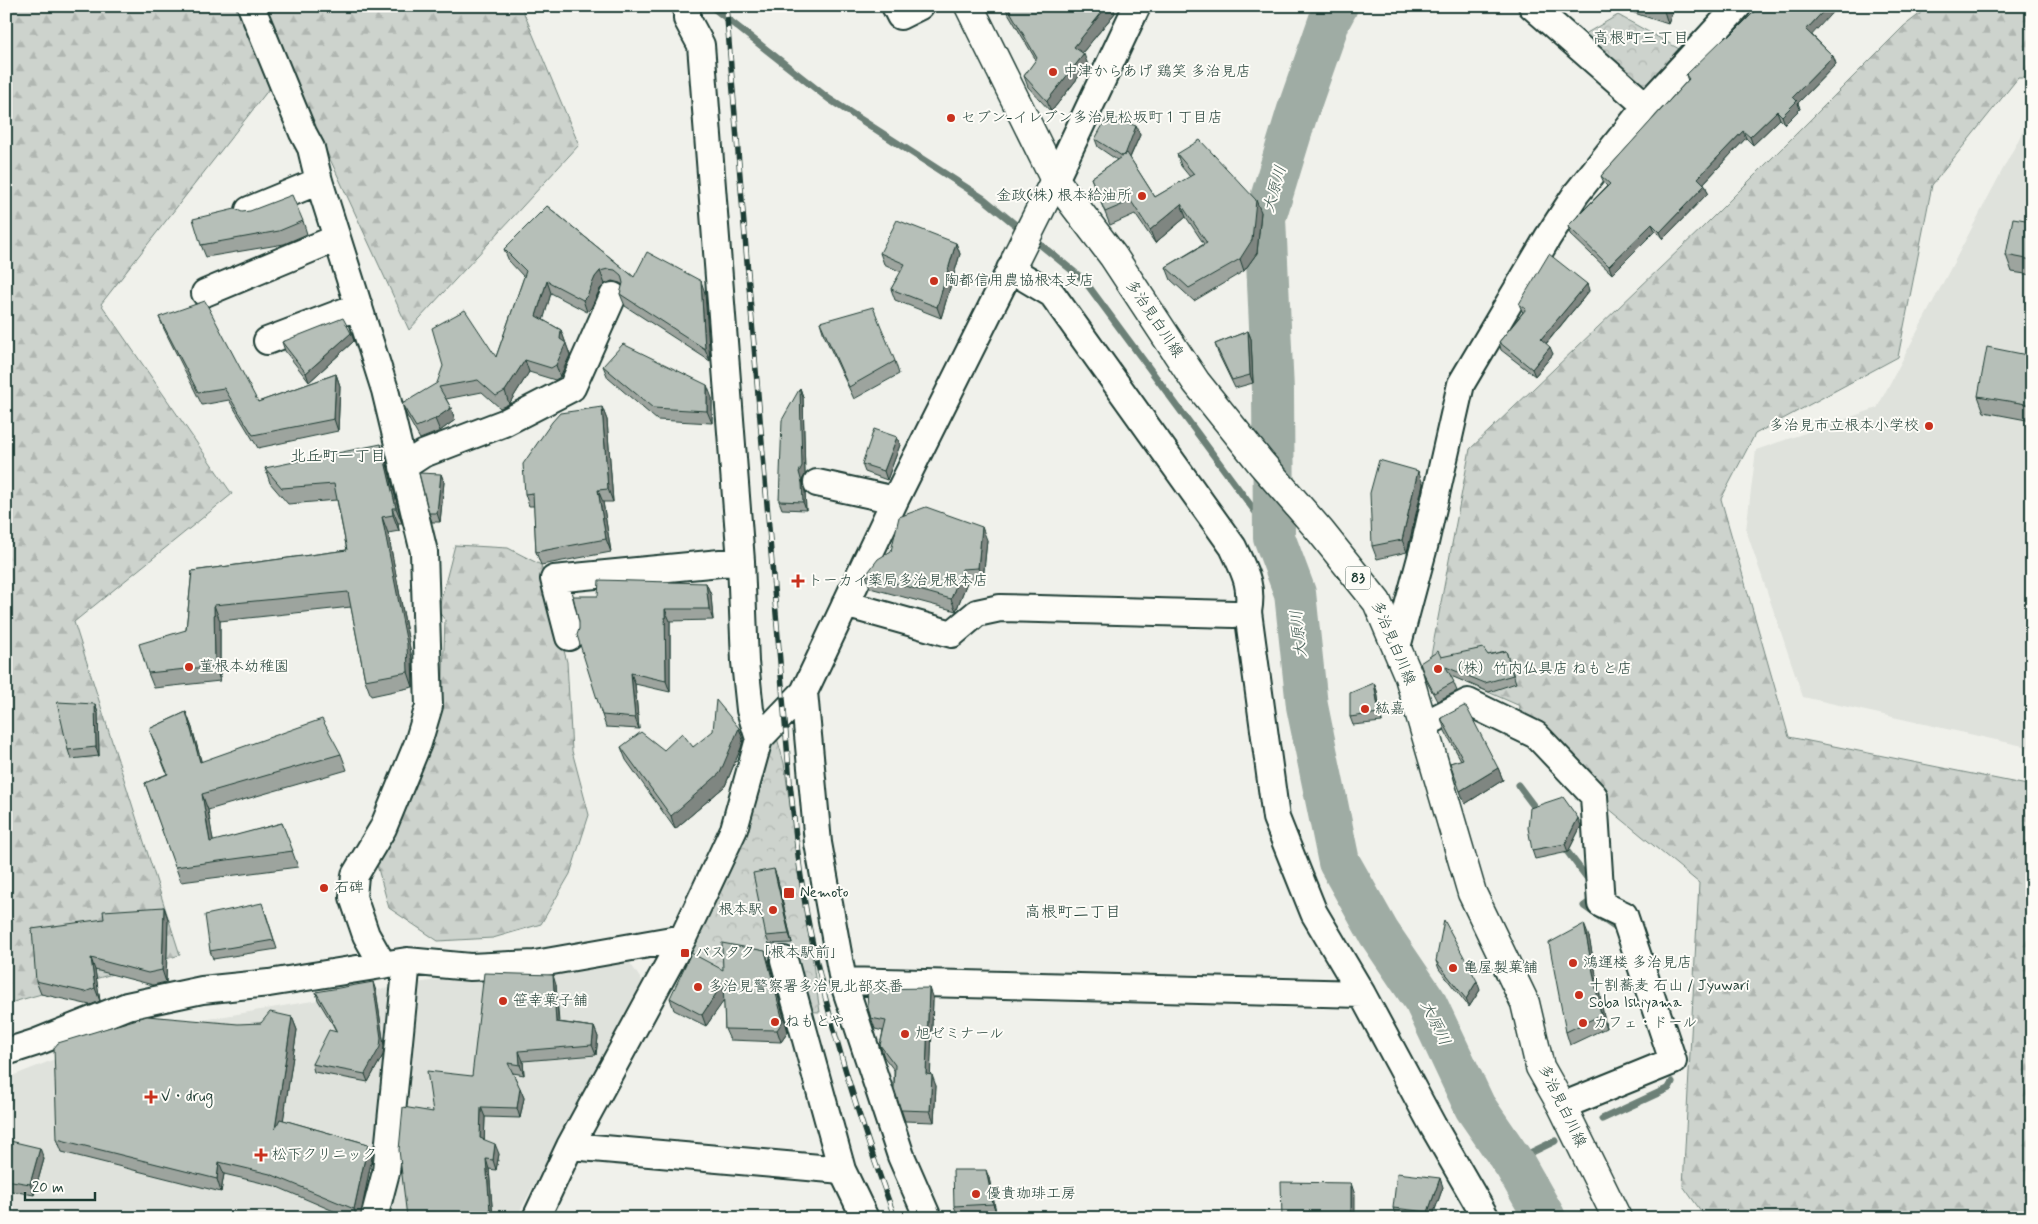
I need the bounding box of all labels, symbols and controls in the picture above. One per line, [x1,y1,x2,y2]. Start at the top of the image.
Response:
district label: 高根町三丁目 [1593,28,1689,49]
place label: 中津からあげ 鶏笑 多治見店 [1063,62,1251,82]
marker: 中津からあげ 鶏笑 多治見店 [1047,66,1059,78]
place label: セブン-イレブン多治見松坂町１丁目店 [961,108,1223,128]
marker: セブン-イレブン多治見松坂町１丁目店 [945,112,957,124]
water label: 大原川 [1258,163,1292,215]
place label: 金政(株) 根本給油所 [996,186,1132,206]
marker: 金政(株) 根本給油所 [1136,190,1148,202]
place label: 陶都信用農協根本支店 [944,271,1094,291]
marker: 陶都信用農協根本支店 [928,275,940,287]
street label: 多治見白川線 [1121,276,1187,362]
place label: 多治見市立根本小学校 [1769,416,1919,436]
marker: 多治見市立根本小学校 [1923,420,1935,432]
district label: 北丘町一丁目 [290,446,386,467]
road number: 83 [1346,566,1370,590]
place label: トーカイ薬局多治見根本店 [808,571,988,591]
marker: トーカイ薬局多治見根本店 [792,575,804,587]
street label: 多治見白川線 [1366,598,1420,688]
water label: 大原川 [1286,609,1312,659]
place label: 菫根本幼稚園 [199,657,289,677]
place label: （株）竹内仏具店 ねもと店 [1448,659,1632,679]
marker: 菫根本幼稚園 [183,661,195,673]
marker: （株）竹内仏具店 ねもと店 [1432,663,1444,675]
place label: 紘嘉 [1375,699,1405,719]
marker: 紘嘉 [1359,703,1371,715]
place label: 石碑 [334,878,364,898]
marker: 石碑 [318,882,330,894]
place label: Nemoto [800,883,849,903]
marker: Nemoto [782,886,796,900]
place label: 根本駅 [718,900,763,920]
district label: 高根町二丁目 [1025,902,1121,923]
marker: 根本駅 [767,904,779,916]
place label: バスタク「根本駅前」 [695,943,845,963]
marker: バスタク「根本駅前」 [679,947,691,959]
place label: 鴻運楼 多治見店 [1583,953,1692,973]
marker: 鴻運楼 多治見店 [1567,957,1579,969]
place label: 亀屋製菓舗 [1463,958,1538,978]
marker: 亀屋製菓舗 [1447,962,1459,974]
place label: 十割蕎麦 石山 / Jyuwari Soba Ishiyama [1589,976,1749,1013]
place label: 多治見警察署多治見北部交番 [708,977,903,997]
marker: 多治見警察署多治見北部交番 [692,981,704,993]
marker: 十割蕎麦 石山 / Jyuwari Soba Ishiyama [1573,989,1585,1001]
place label: 笹幸菓子舗 [513,991,588,1011]
marker: 笹幸菓子舗 [497,995,509,1007]
water label: 大原川 [1415,997,1455,1049]
place label: ねもとや [785,1012,845,1032]
place label: カフェ・ドール [1593,1013,1697,1033]
marker: ねもとや [769,1016,781,1028]
marker: カフェ・ドール [1577,1017,1589,1029]
place label: 旭ゼミナール [915,1024,1004,1044]
marker: 旭ゼミナール [899,1028,911,1040]
street label: 多治見白川線 [1533,1061,1591,1151]
place label: V・drug [161,1087,213,1108]
marker: V・drug [145,1091,157,1103]
place label: 松下クリニック [272,1145,377,1165]
marker: 松下クリニック [254,1148,268,1162]
scale bar [25,1169,95,1201]
text: 20 m [32,1178,64,1198]
place label: 優貴珈琲工房 [986,1184,1076,1204]
marker: 優貴珈琲工房 [970,1188,982,1200]

